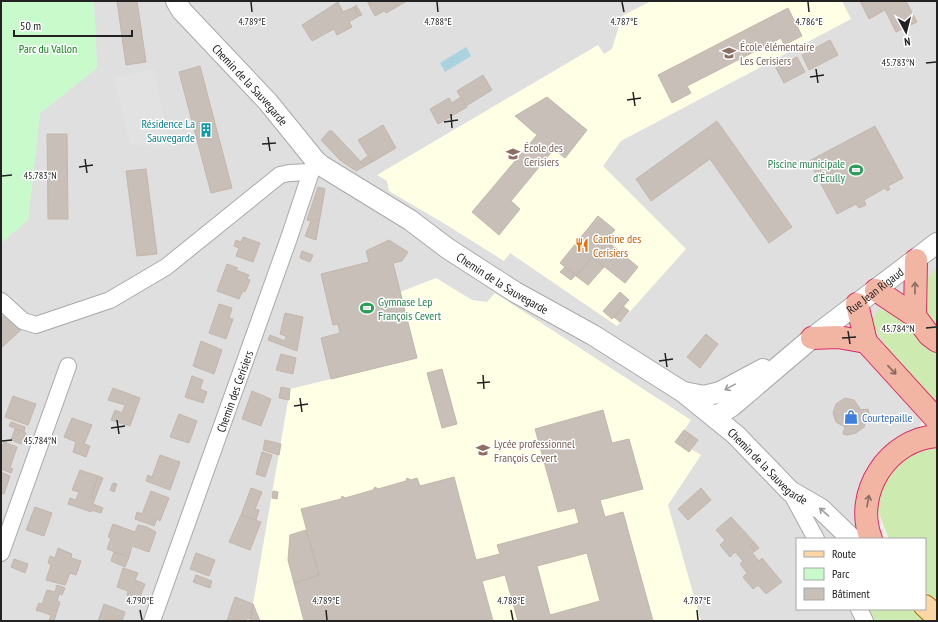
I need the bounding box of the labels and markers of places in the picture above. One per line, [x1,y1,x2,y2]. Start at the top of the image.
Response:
place label: École élémentaire Les Cerisiers [740,39,814,68]
school or university icon: École élémentaire Les Cerisiers [721,45,737,61]
place label: Résidence La Sauvegarde [141,116,195,145]
building icon: Résidence La Sauvegarde [198,122,214,138]
place label: École des Cerisiers [524,140,563,169]
school or university icon: École des Cerisiers [505,146,521,162]
place label: Piscine municipale d'Écully [768,156,845,185]
sports icon: Piscine municipale d'Écully [848,162,864,178]
place label: Cantine des Cerisiers [593,231,641,260]
restaurant icon: Cantine des Cerisiers [574,237,590,253]
place label: Gymnase Lep François Cevert [378,294,442,323]
sports icon: Gymnase Lep François Cevert [359,300,375,316]
shop icon: Courtepaille [843,409,859,425]
place label: Courtepaille [862,410,913,425]
place label: Lycée professionnel François Cevert [494,436,575,465]
school or university icon: Lycée professionnel François Cevert [475,442,491,458]

